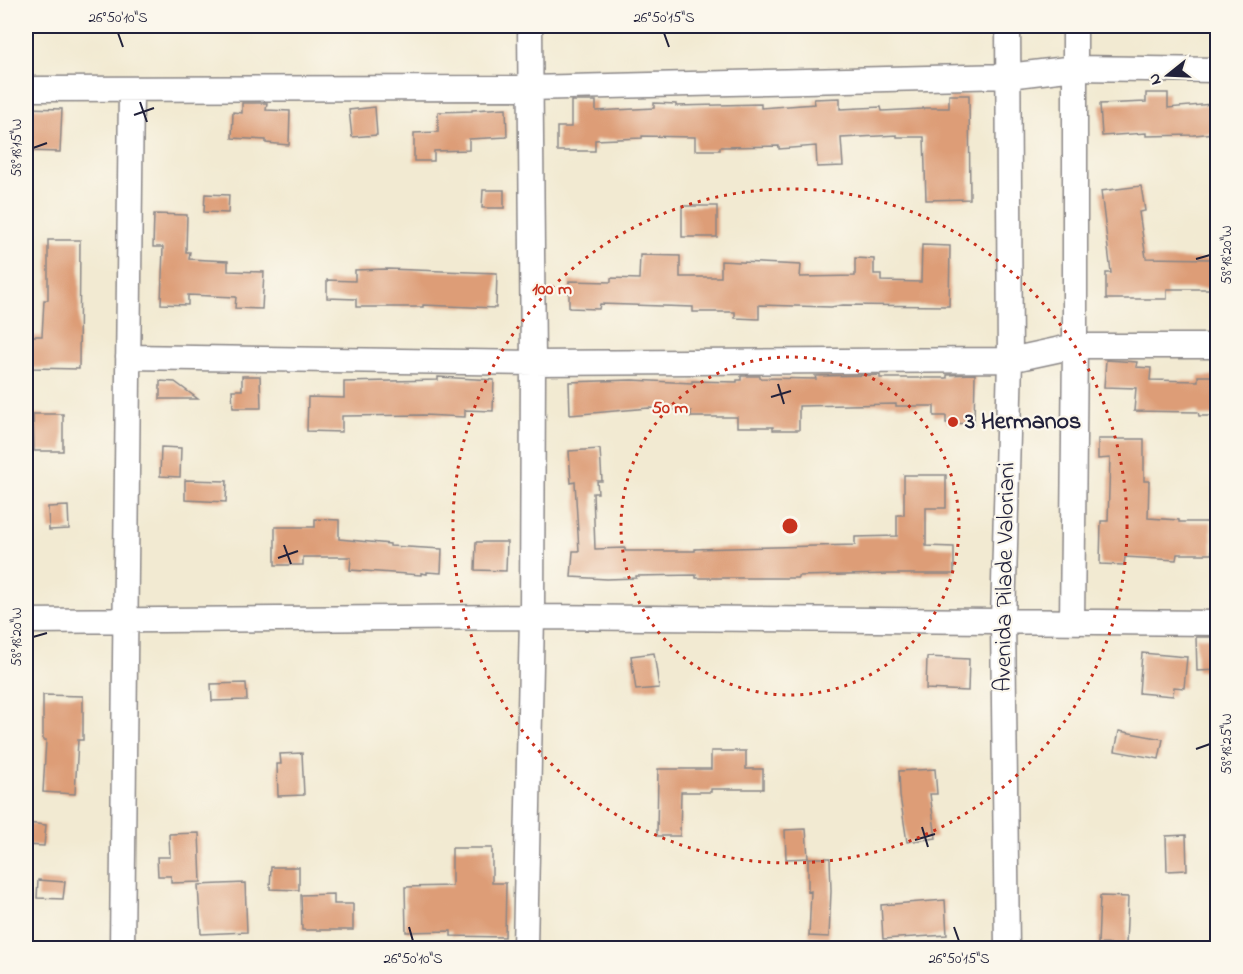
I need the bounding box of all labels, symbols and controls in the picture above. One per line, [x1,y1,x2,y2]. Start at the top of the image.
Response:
text: 26°50'10"S [88,7,148,29]
text: 26°50'15"S [633,7,695,29]
north arrow [1138,45,1198,105]
text: N [1142,70,1169,88]
text: 58°18'15"W [6,119,28,177]
text: 58°18'20"W [1216,225,1238,285]
text: 100 m [532,277,572,303]
text: 50 m [652,396,688,422]
place label: 3 Hermanos [964,405,1081,440]
marker: 3 Hermanos [946,415,960,429]
street label: Avenida Pilade Valoriani [986,462,1026,692]
centre of rings [780,516,800,536]
text: 58°18'20"W [6,607,28,667]
text: 58°18'25"W [1216,713,1238,775]
text: 26°50'10"S [383,948,443,970]
text: 26°50'15"S [928,948,990,970]

